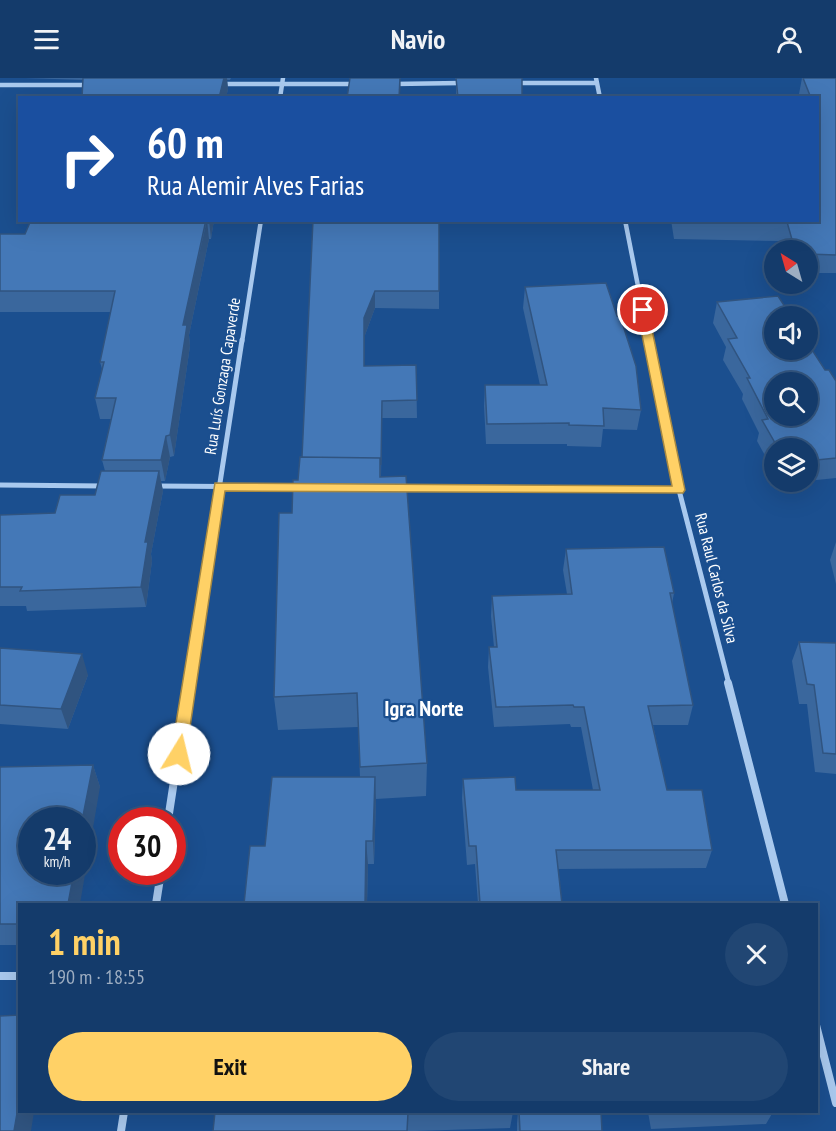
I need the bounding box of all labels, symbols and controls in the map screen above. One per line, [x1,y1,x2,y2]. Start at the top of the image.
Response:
text: Navio [391,22,445,56]
icon: menu [30,23,63,56]
icon: person [773,23,806,56]
text: 60 m [147,115,224,170]
icon: right [48,120,126,198]
text: Rua Alemir Alves Farias [147,168,364,202]
north arrow [764,240,818,294]
map controls [764,240,818,492]
pin [617,284,668,335]
icon: arrive [626,293,659,326]
street label: Rua Luís Gonzaga Capaverde [200,296,244,456]
button: sound [764,306,818,360]
button: search [764,372,818,426]
button: layers [764,438,818,492]
street label: Rua Raul Carlos da Silva [691,511,743,645]
district label: Igra Norte [384,694,464,722]
position arrow [147,722,211,786]
speed limit sign: 30 [108,807,186,885]
text: 24 [43,819,71,858]
text: km/h [44,852,70,871]
text: 1 min [48,918,121,965]
button: close [725,923,788,986]
text: 190 m · 18:55 [48,964,145,990]
button: Exit [48,1032,412,1101]
button: Share [424,1032,788,1101]

